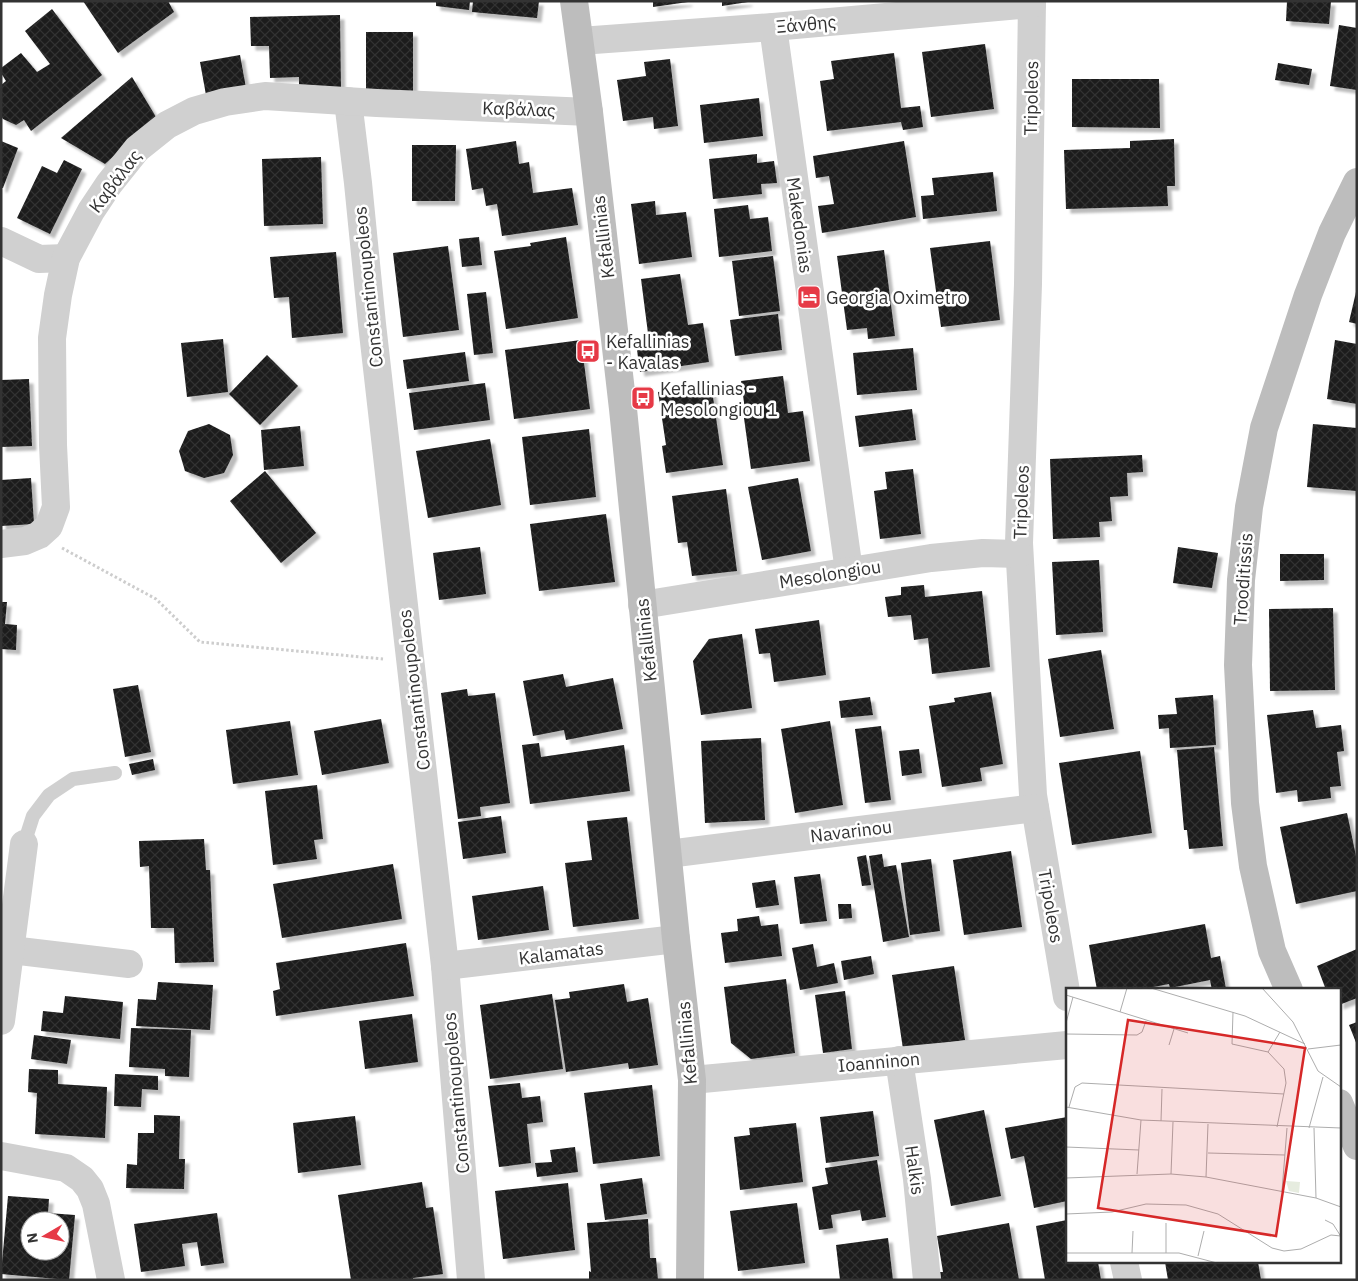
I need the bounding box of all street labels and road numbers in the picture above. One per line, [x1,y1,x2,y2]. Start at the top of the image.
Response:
street label: Ξάνθης [775,10,837,38]
street label: Tripoleos [1019,60,1043,136]
street label: Καβάλας [482,96,556,122]
street label: Καβάλας [84,144,147,217]
street label: Makedonias [782,175,818,275]
street label: Kefallinias [586,194,620,280]
street label: Constantinoupoleos [348,205,388,369]
street label: Tripoleos [1008,464,1034,540]
street label: Trooditissis [1228,532,1258,626]
street label: Mesolongiou [777,555,883,593]
street label: Kefallinias [630,597,662,683]
street label: Constantinoupoleos [393,608,435,772]
street label: Navarinou [809,815,893,847]
street label: Tripoleos [1033,867,1069,945]
street label: Kalamatas [517,936,605,970]
street label: Kefallinias [672,1000,702,1086]
street label: Constantinoupoleos [437,1011,475,1175]
street label: Ioanninon [837,1047,921,1077]
street label: Halkis [900,1144,930,1196]

